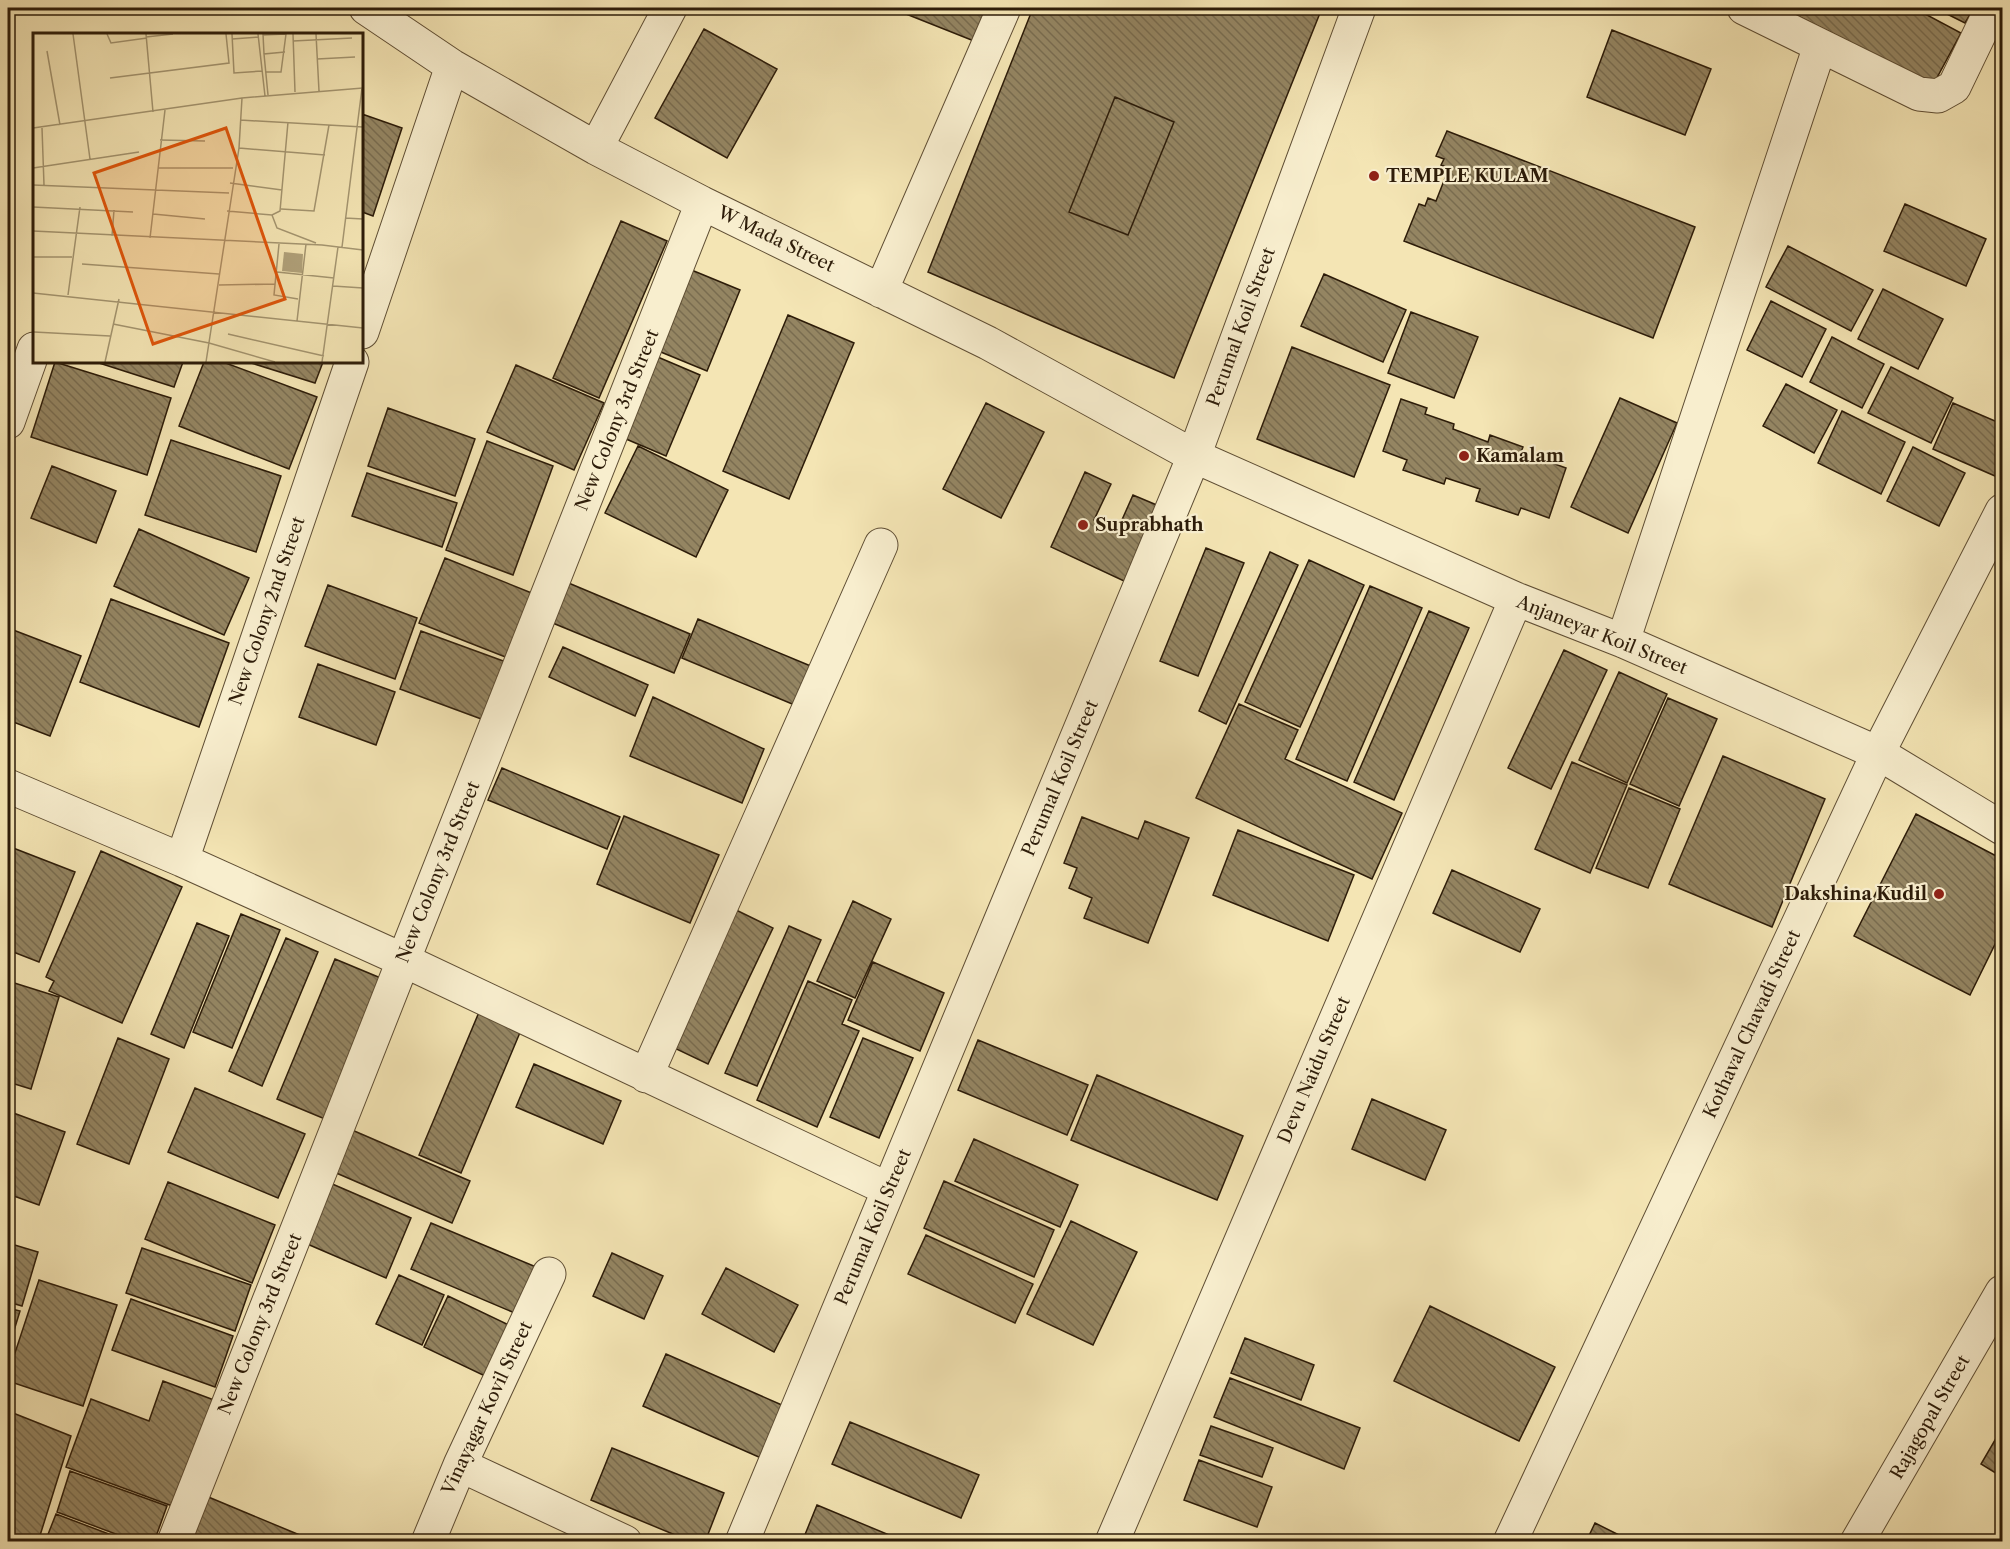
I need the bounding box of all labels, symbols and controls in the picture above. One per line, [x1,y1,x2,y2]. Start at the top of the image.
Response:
inset map [33,33,363,363]
place label: TEMPLE KULAM [1386,165,1549,187]
marker: TEMPLE KULAM [1367,169,1381,183]
street label: W Mada Street [713,201,839,277]
street label: Perumal Koil Street [1202,244,1280,410]
street label: New Colony 3rd Street [571,325,664,514]
place label: Kamalam [1476,445,1564,467]
marker: Kamalam [1457,449,1471,463]
street label: New Colony 2nd Street [224,513,310,708]
place label: Suprabhath [1095,514,1204,536]
marker: Suprabhath [1076,518,1090,532]
street label: Anjaneyar Koil Street [1512,590,1691,680]
street label: Perumal Koil Street [1017,696,1103,859]
street label: New Colony 3rd Street [392,777,485,966]
place label: Dakshina Kudil [1784,883,1927,905]
marker: Dakshina Kudil [1932,887,1946,901]
street label: Kothaval Chavadi Street [1699,926,1806,1122]
street label: Devu Naidu Street [1273,993,1355,1147]
street label: Perumal Koil Street [830,1145,916,1308]
street label: New Colony 3rd Street [214,1229,307,1418]
street label: Vinayagar Kovil Street [437,1317,537,1499]
street label: Rajagopal Street [1886,1351,1975,1483]

